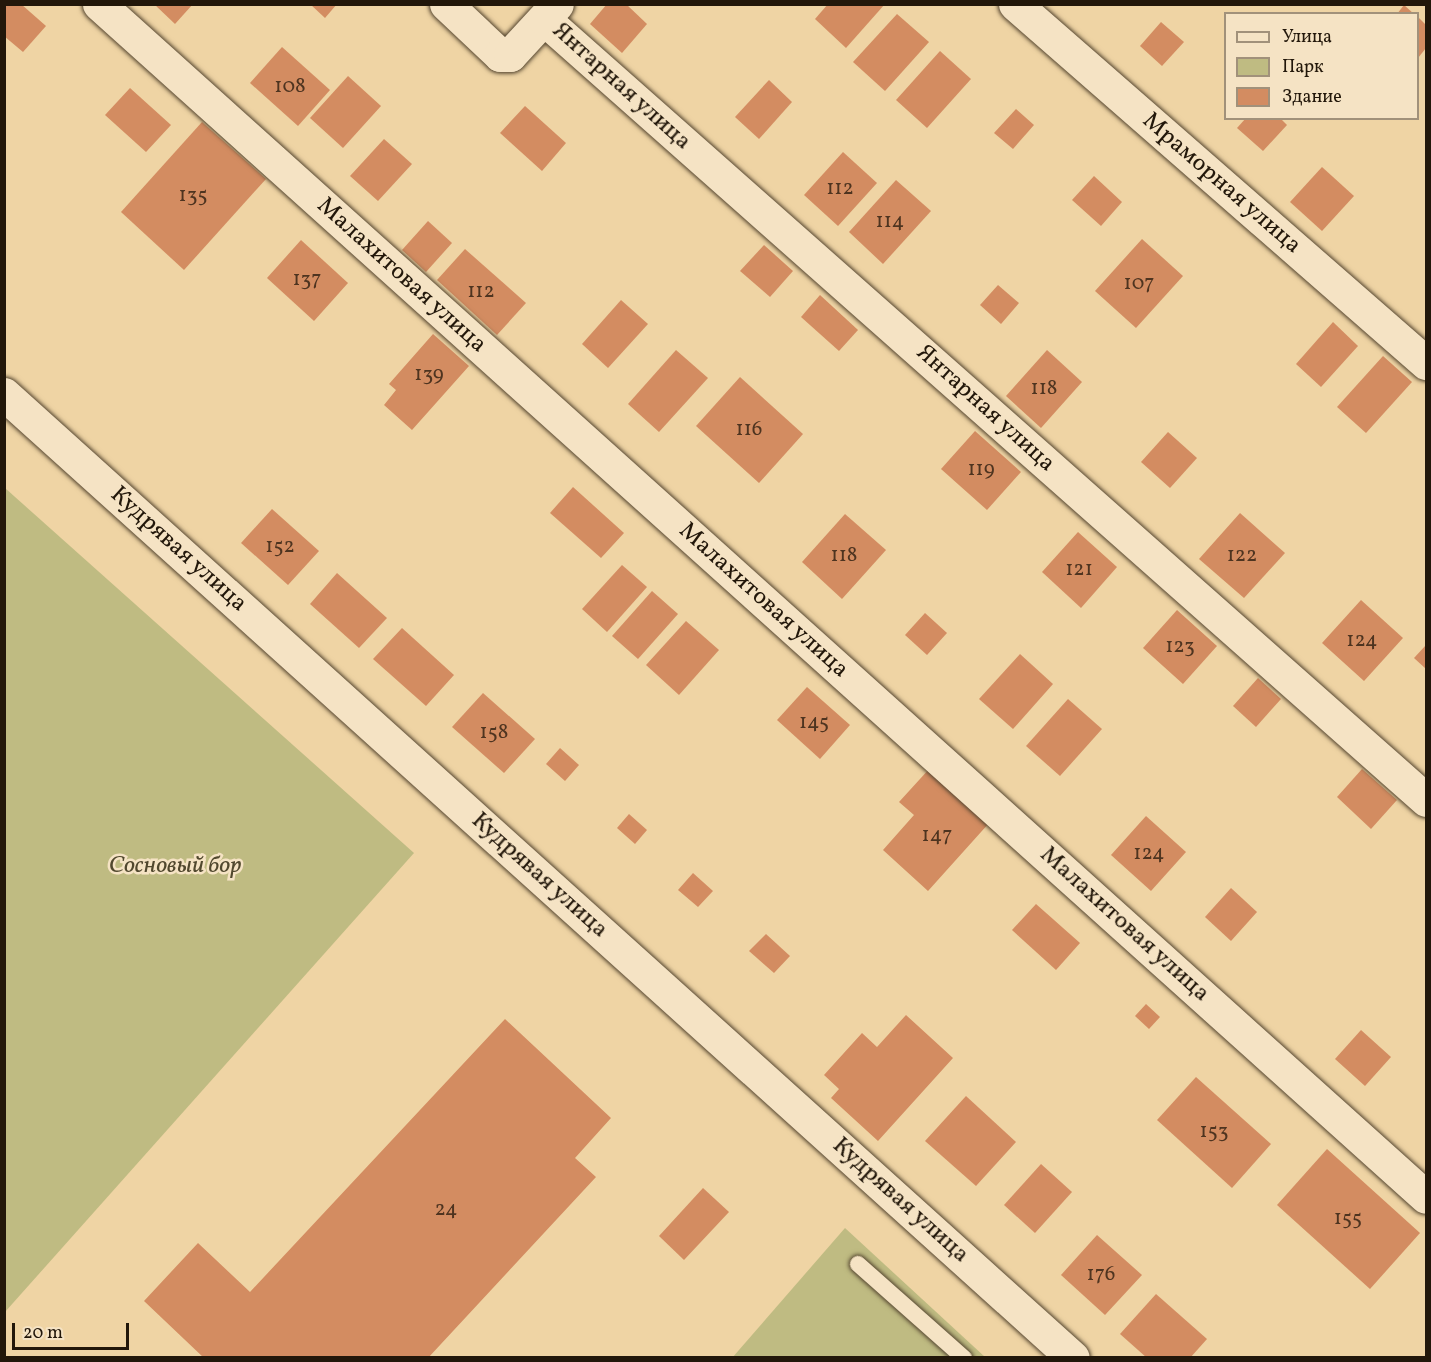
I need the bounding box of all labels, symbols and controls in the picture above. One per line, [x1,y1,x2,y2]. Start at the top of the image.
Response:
legend [1224,12,1419,120]
street label: Янтарная улица [545,17,697,157]
text: Улица [1282,25,1332,50]
text: Парк [1282,55,1324,80]
house number: 108 [274,74,306,100]
text: Здание [1282,85,1342,110]
street label: Мраморная улица [1135,107,1307,261]
house number: 112 [826,176,854,202]
house number: 135 [178,183,208,209]
street label: Малахитовая улица [310,192,492,360]
house number: 114 [876,209,904,235]
house number: 137 [292,267,322,293]
house number: 107 [1124,271,1154,297]
house number: 112 [467,279,495,305]
street label: Янтарная улица [909,339,1061,479]
house number: 139 [414,362,444,388]
house number: 118 [1031,376,1057,402]
house number: 116 [736,417,762,443]
house number: 119 [967,457,995,483]
street label: Кудрявая улица [103,481,253,619]
street label: Малахитовая улица [672,517,854,685]
house number: 152 [265,534,295,560]
house number: 118 [831,543,857,569]
house number: 122 [1227,543,1257,569]
house number: 121 [1065,557,1093,583]
house number: 124 [1346,628,1378,654]
house number: 123 [1165,634,1195,660]
house number: 145 [799,710,829,736]
house number: 158 [480,720,508,746]
street label: Кудрявая улица [464,807,614,945]
house number: 147 [922,823,952,849]
street label: Малахитовая улица [1033,841,1215,1009]
house number: 124 [1133,841,1165,867]
park label: Сосновый бор [109,853,241,881]
house number: 153 [1199,1119,1229,1145]
street label: Кудрявая улица [825,1132,975,1270]
house number: 24 [434,1197,458,1223]
house number: 155 [1334,1206,1362,1232]
house number: 176 [1087,1262,1115,1288]
scale bar [15,1311,132,1349]
text: 20 m [23,1321,63,1346]

